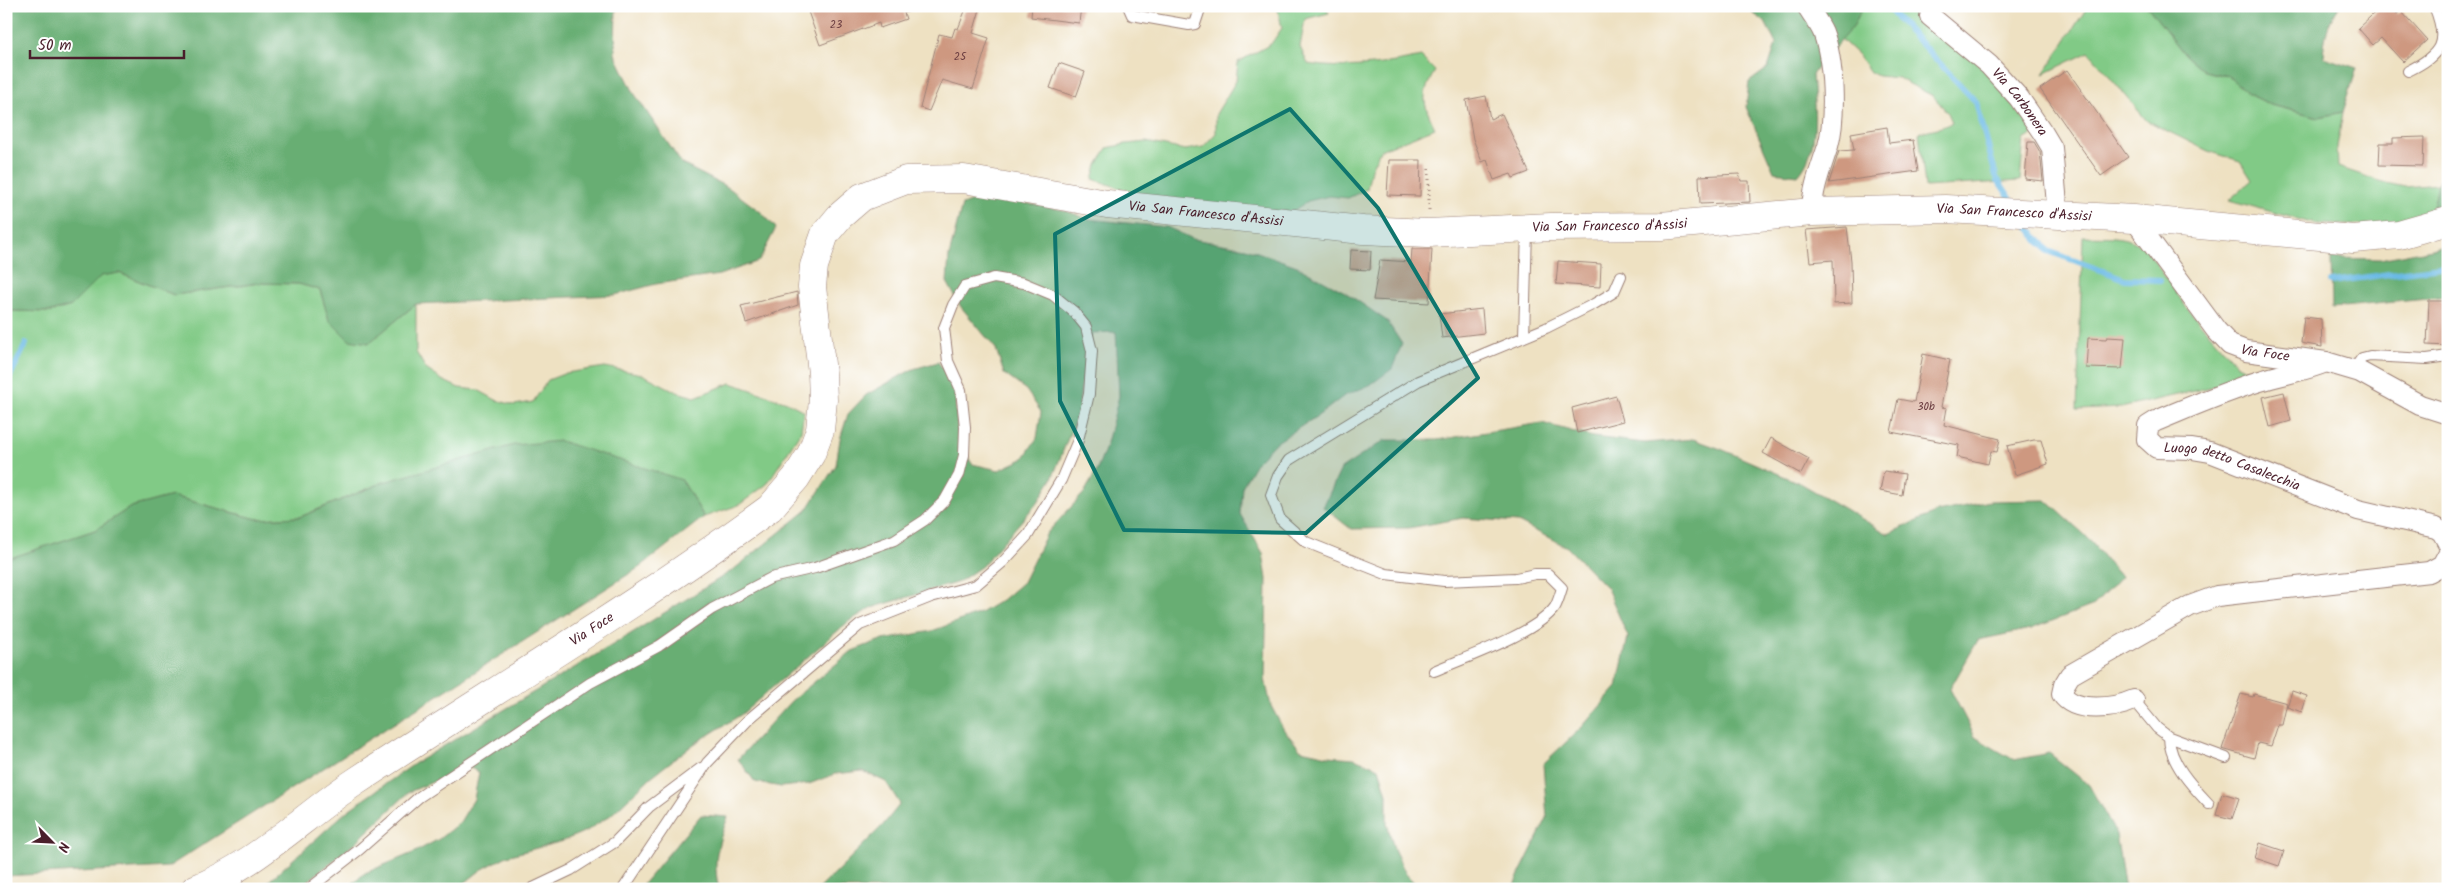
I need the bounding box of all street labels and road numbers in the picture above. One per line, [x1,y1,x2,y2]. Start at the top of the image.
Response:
street label: Via Carbonera [1986,63,2053,141]
street label: Via San Francesco d'Assisi [1128,195,1285,233]
street label: Via San Francesco d'Assisi [1936,198,2093,228]
street label: Via San Francesco d'Assisi [1532,213,1689,239]
street label: Via Foce [2237,339,2292,368]
street label: Luogo detto Casalecchia [2163,437,2303,497]
street label: Via Foce [565,606,619,652]

